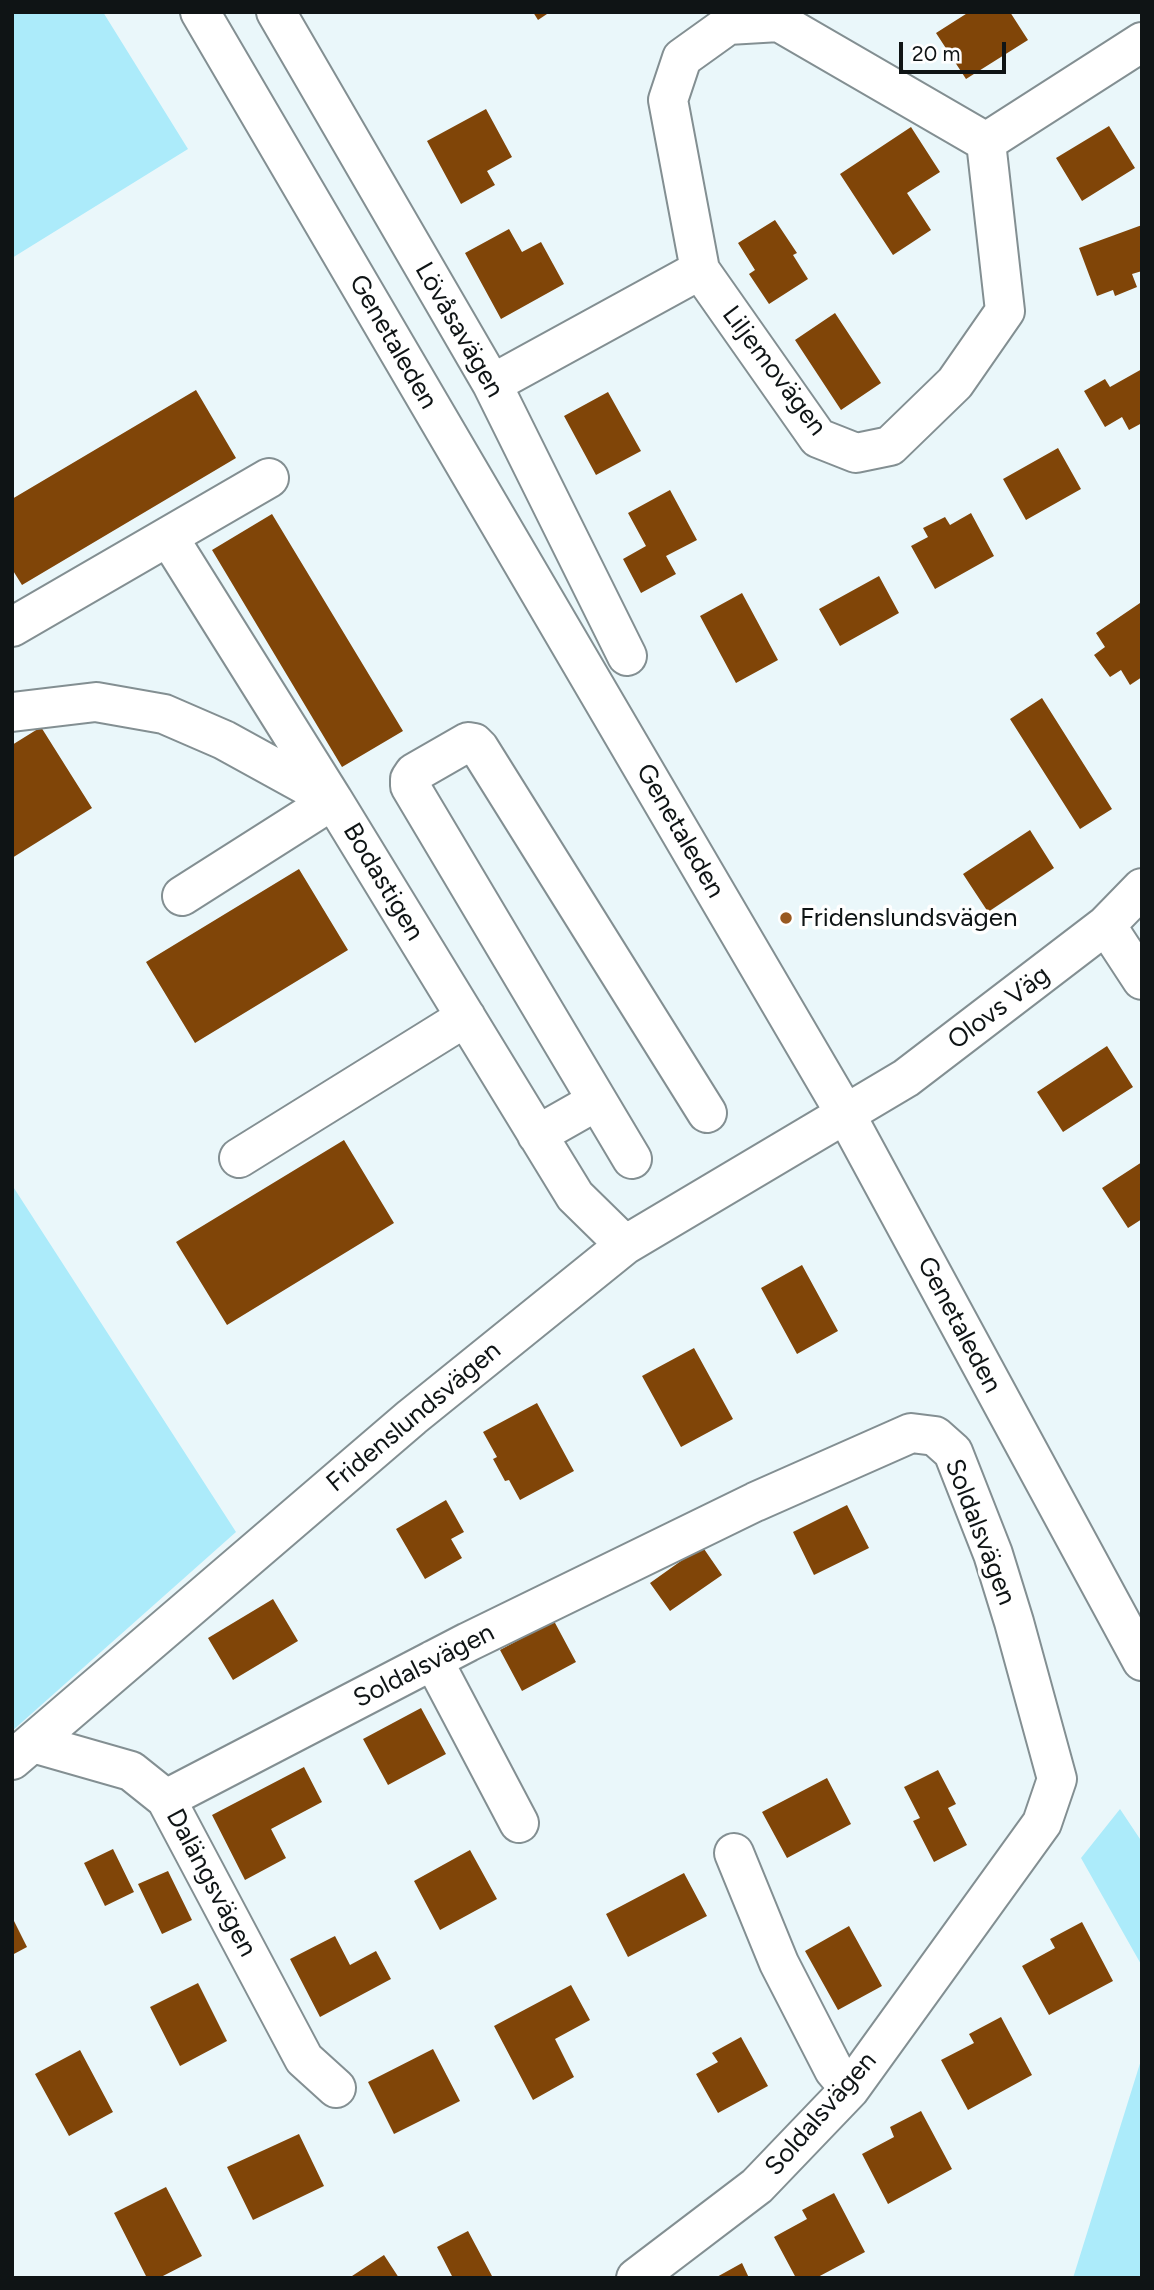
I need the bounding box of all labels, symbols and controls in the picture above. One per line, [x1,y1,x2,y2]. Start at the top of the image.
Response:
scale bar [902,28,1009,72]
text: 20 m [912,41,960,66]
street label: Lövåsavägen [408,257,510,403]
street label: Genetaleden [342,269,444,415]
street label: Liljemovägen [715,300,833,442]
street label: Genetaleden [629,758,731,904]
street label: Bodastigen [336,818,430,946]
place label: Fridenslundsvägen [800,902,1018,934]
marker: Fridenslundsvägen [778,910,794,926]
street label: Olovs Väg [942,960,1056,1056]
street label: Genetaleden [910,1252,1008,1398]
street label: Fridenslundsvägen [321,1335,507,1499]
street label: Soldalsvägen [938,1455,1022,1609]
street label: Soldalsvägen [348,1617,500,1715]
street label: Dalängsvägen [159,1804,263,1962]
street label: Soldalsvägen [759,2046,883,2182]

